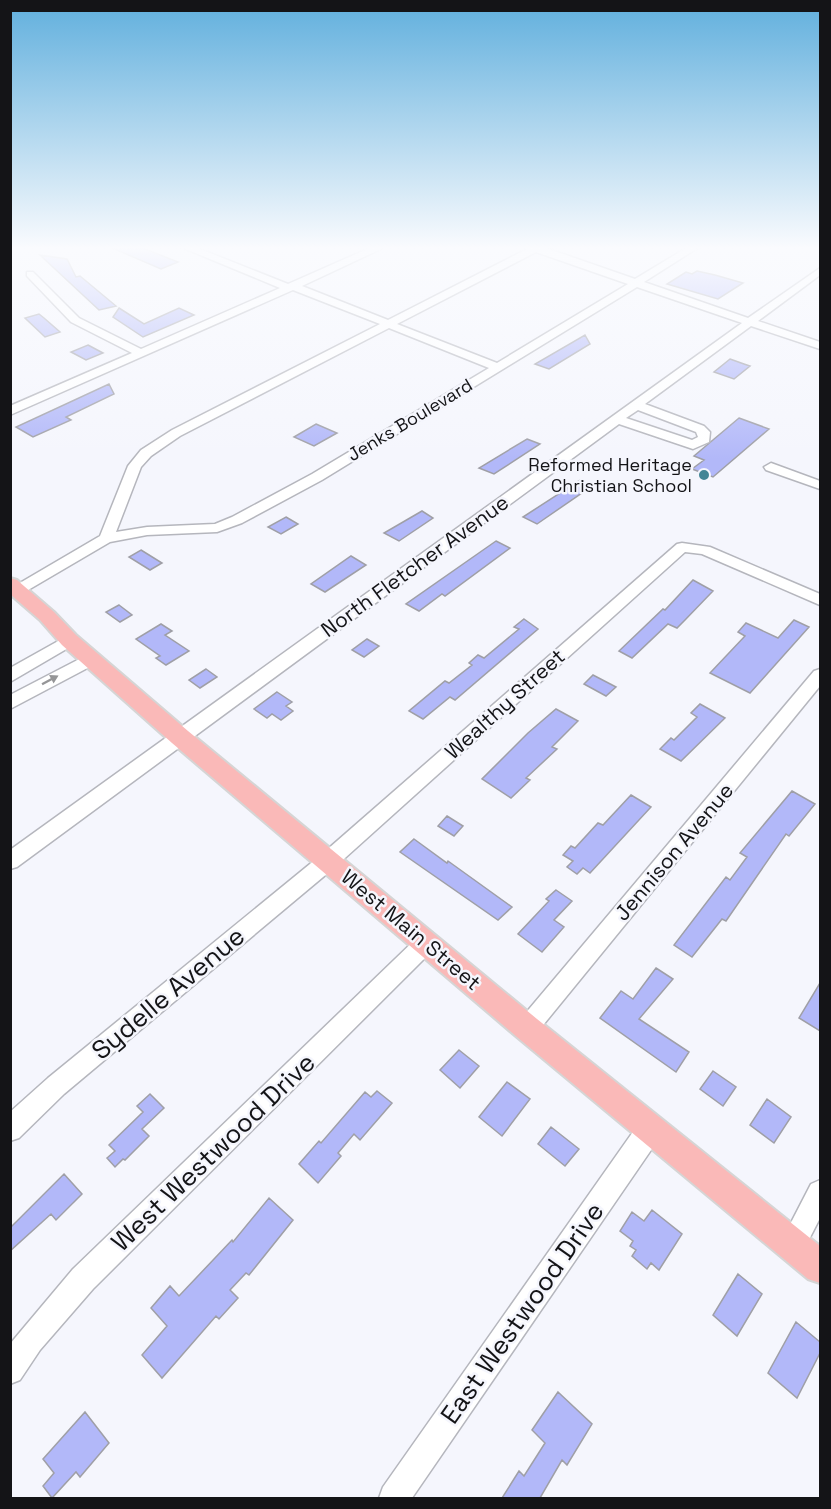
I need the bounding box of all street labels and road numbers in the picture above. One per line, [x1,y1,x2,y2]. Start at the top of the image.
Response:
street label: Jenks Boulevard [343,373,477,466]
street label: North Fletcher Avenue [316,488,514,643]
street label: Wealthy Street [439,643,570,765]
street label: Jennison Avenue [608,777,739,926]
street label: West Main Street [336,863,487,996]
street label: Sydelle Avenue [84,919,252,1067]
street label: West Westwood Drive [104,1046,322,1258]
street label: East Westwood Drive [433,1196,611,1430]

